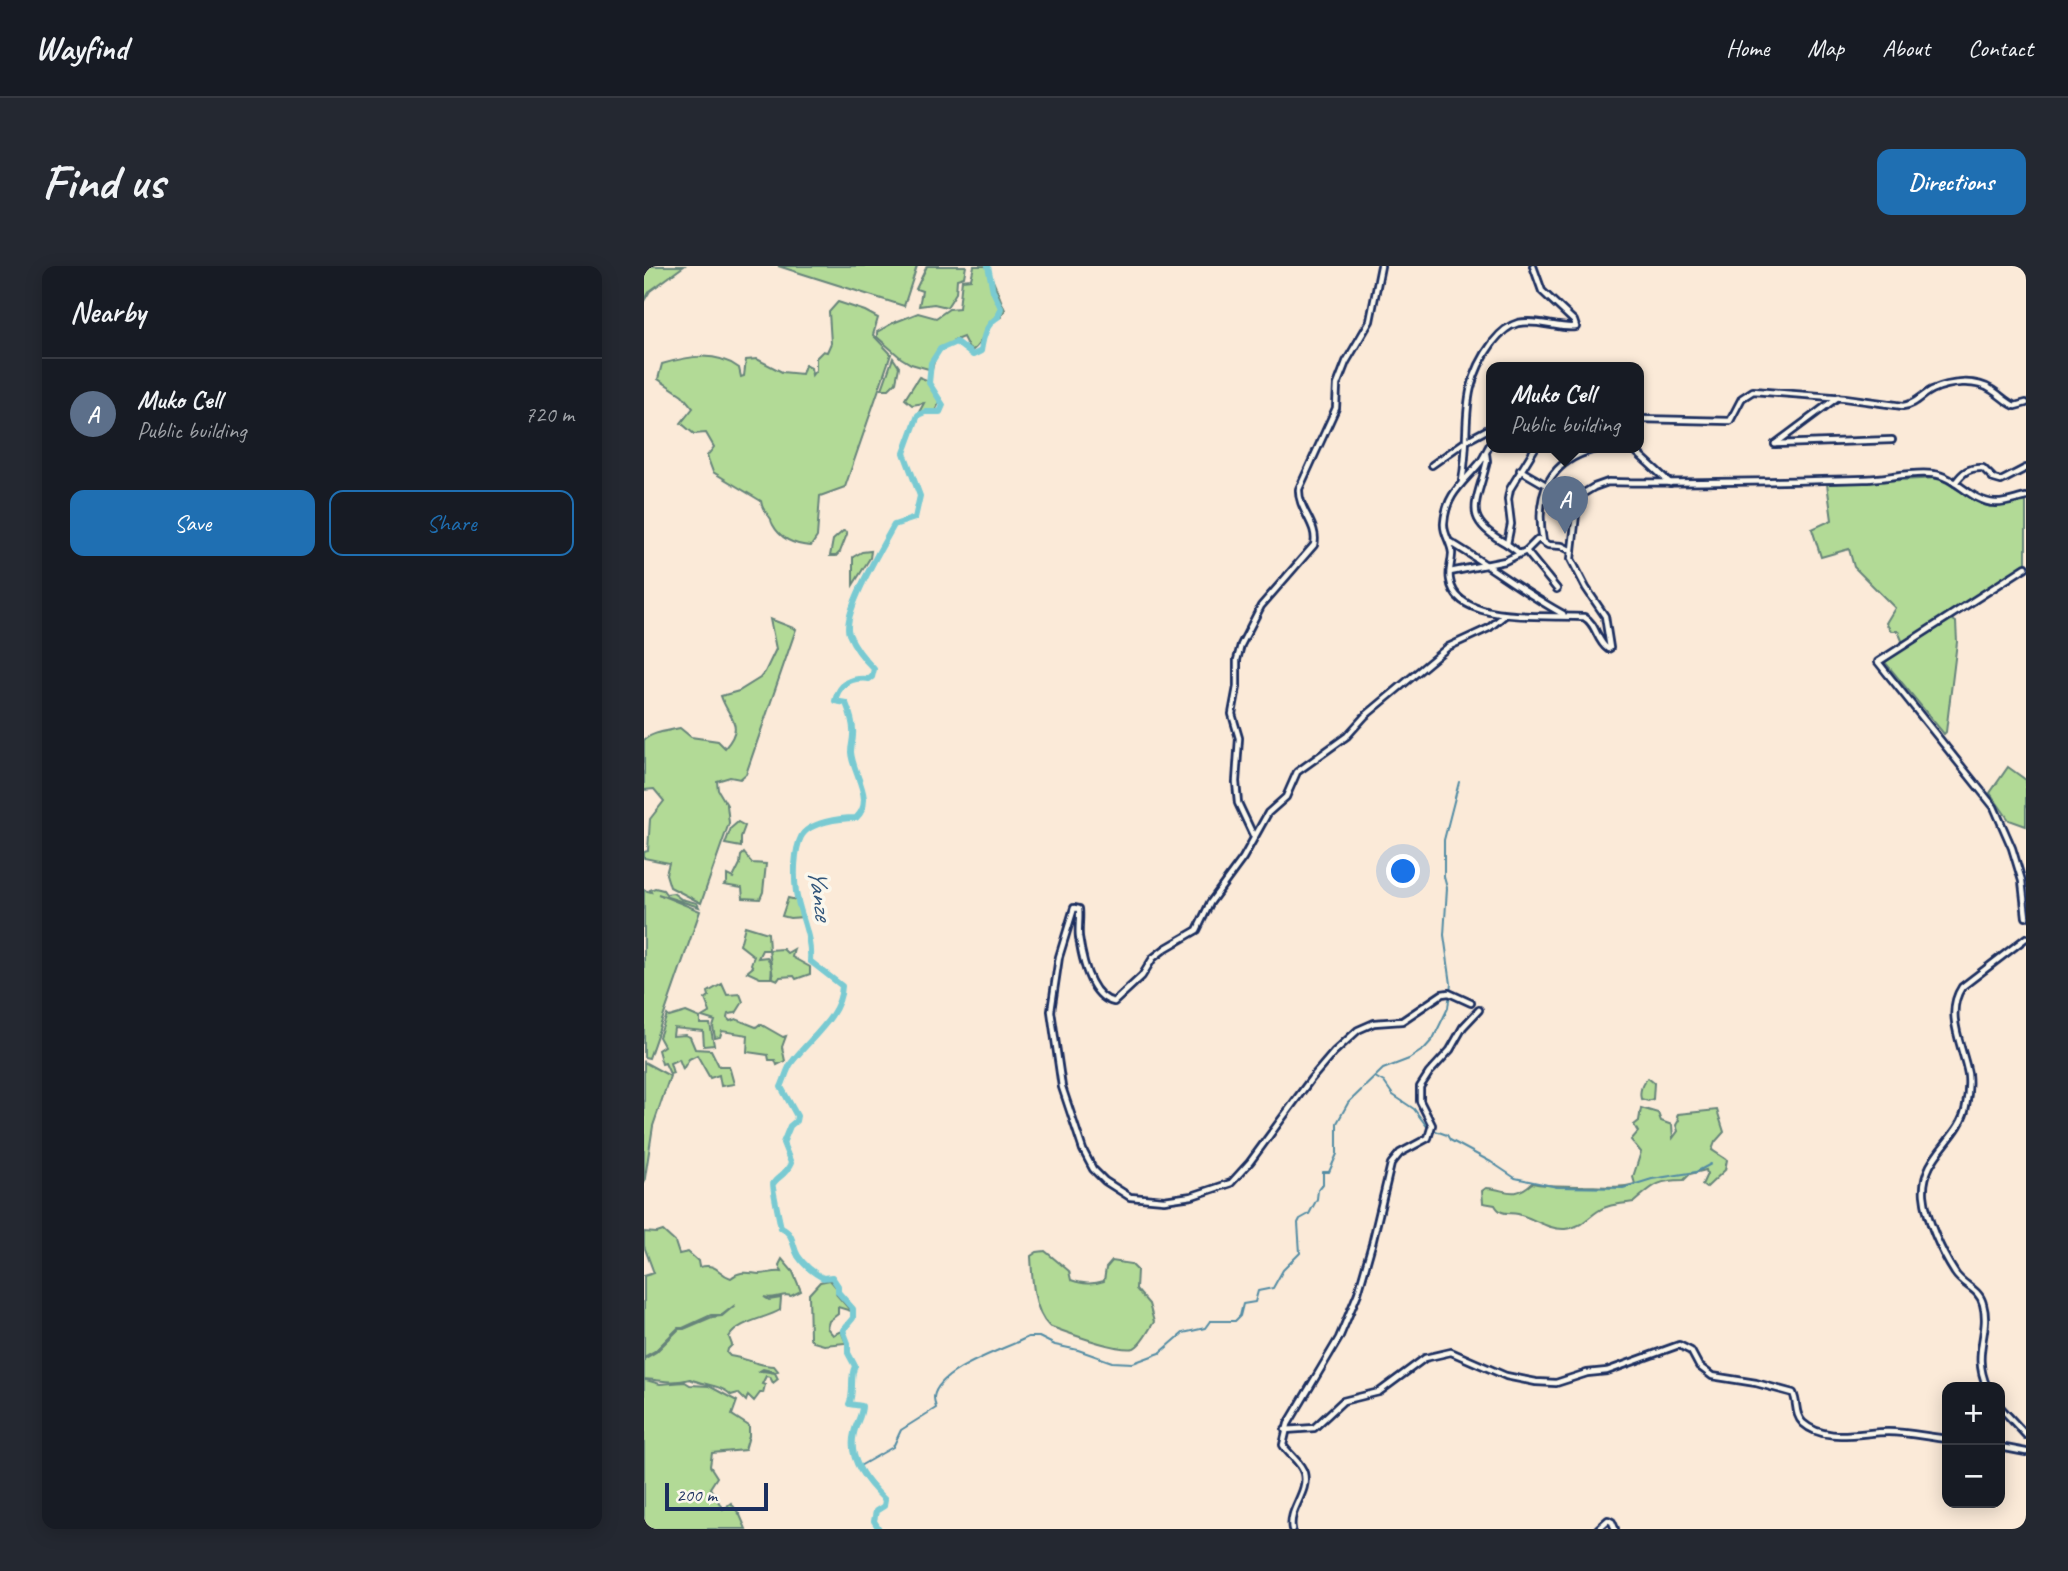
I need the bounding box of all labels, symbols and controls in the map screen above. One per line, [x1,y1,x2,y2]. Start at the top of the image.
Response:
text: Wayfind [35,27,128,69]
text: Home [1726,33,1769,63]
text: Map [1807,33,1844,63]
text: About [1882,33,1930,63]
text: Contact [1968,33,2033,63]
button: Directions [1877,149,2026,215]
text: Find us [42,151,164,213]
text: Nearby [70,293,146,331]
popup [1486,362,1644,453]
text: Muko Cell [1510,377,1595,410]
text: Muko Cell [137,383,222,416]
text: A [87,400,99,429]
text: 720 m [525,400,574,429]
text: Public building [1510,410,1620,439]
text: Public building [137,416,246,445]
pin: A [1542,476,1588,534]
button: Save [70,490,315,556]
button: Share [329,490,574,556]
your location [1386,854,1420,888]
water label: Yanze [801,867,841,925]
map controls [1942,1382,2005,1508]
button: + [1942,1382,2005,1445]
button: − [1942,1445,2005,1508]
scale bar [665,1480,768,1512]
text: 200 m [676,1483,717,1507]

